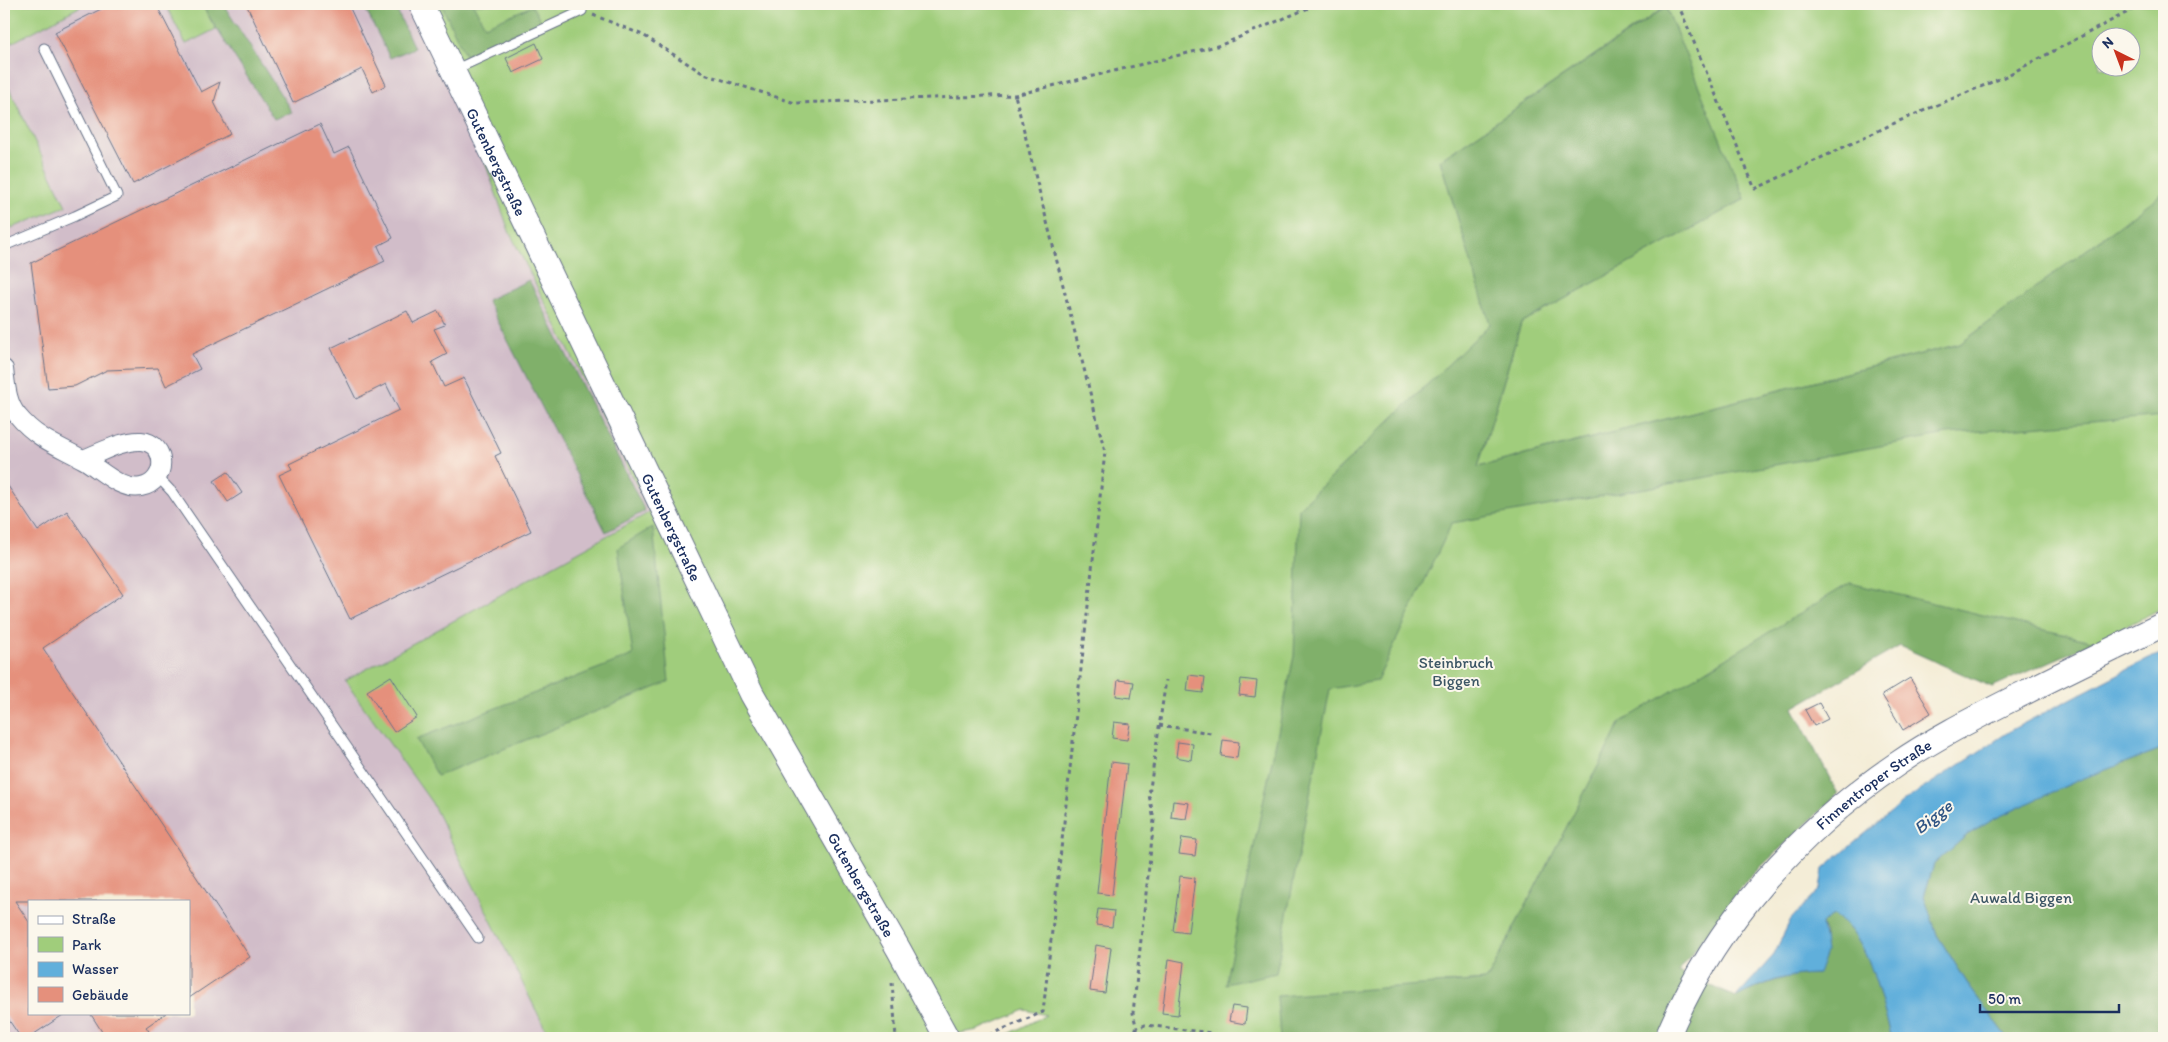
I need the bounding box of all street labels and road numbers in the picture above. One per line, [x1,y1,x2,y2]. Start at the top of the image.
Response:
street label: Gutenbergstraße [462,105,530,219]
street label: Gutenbergstraße [637,470,705,584]
street label: Finnentroper Straße [1812,735,1935,834]
street label: Gutenbergstraße [823,829,899,941]

